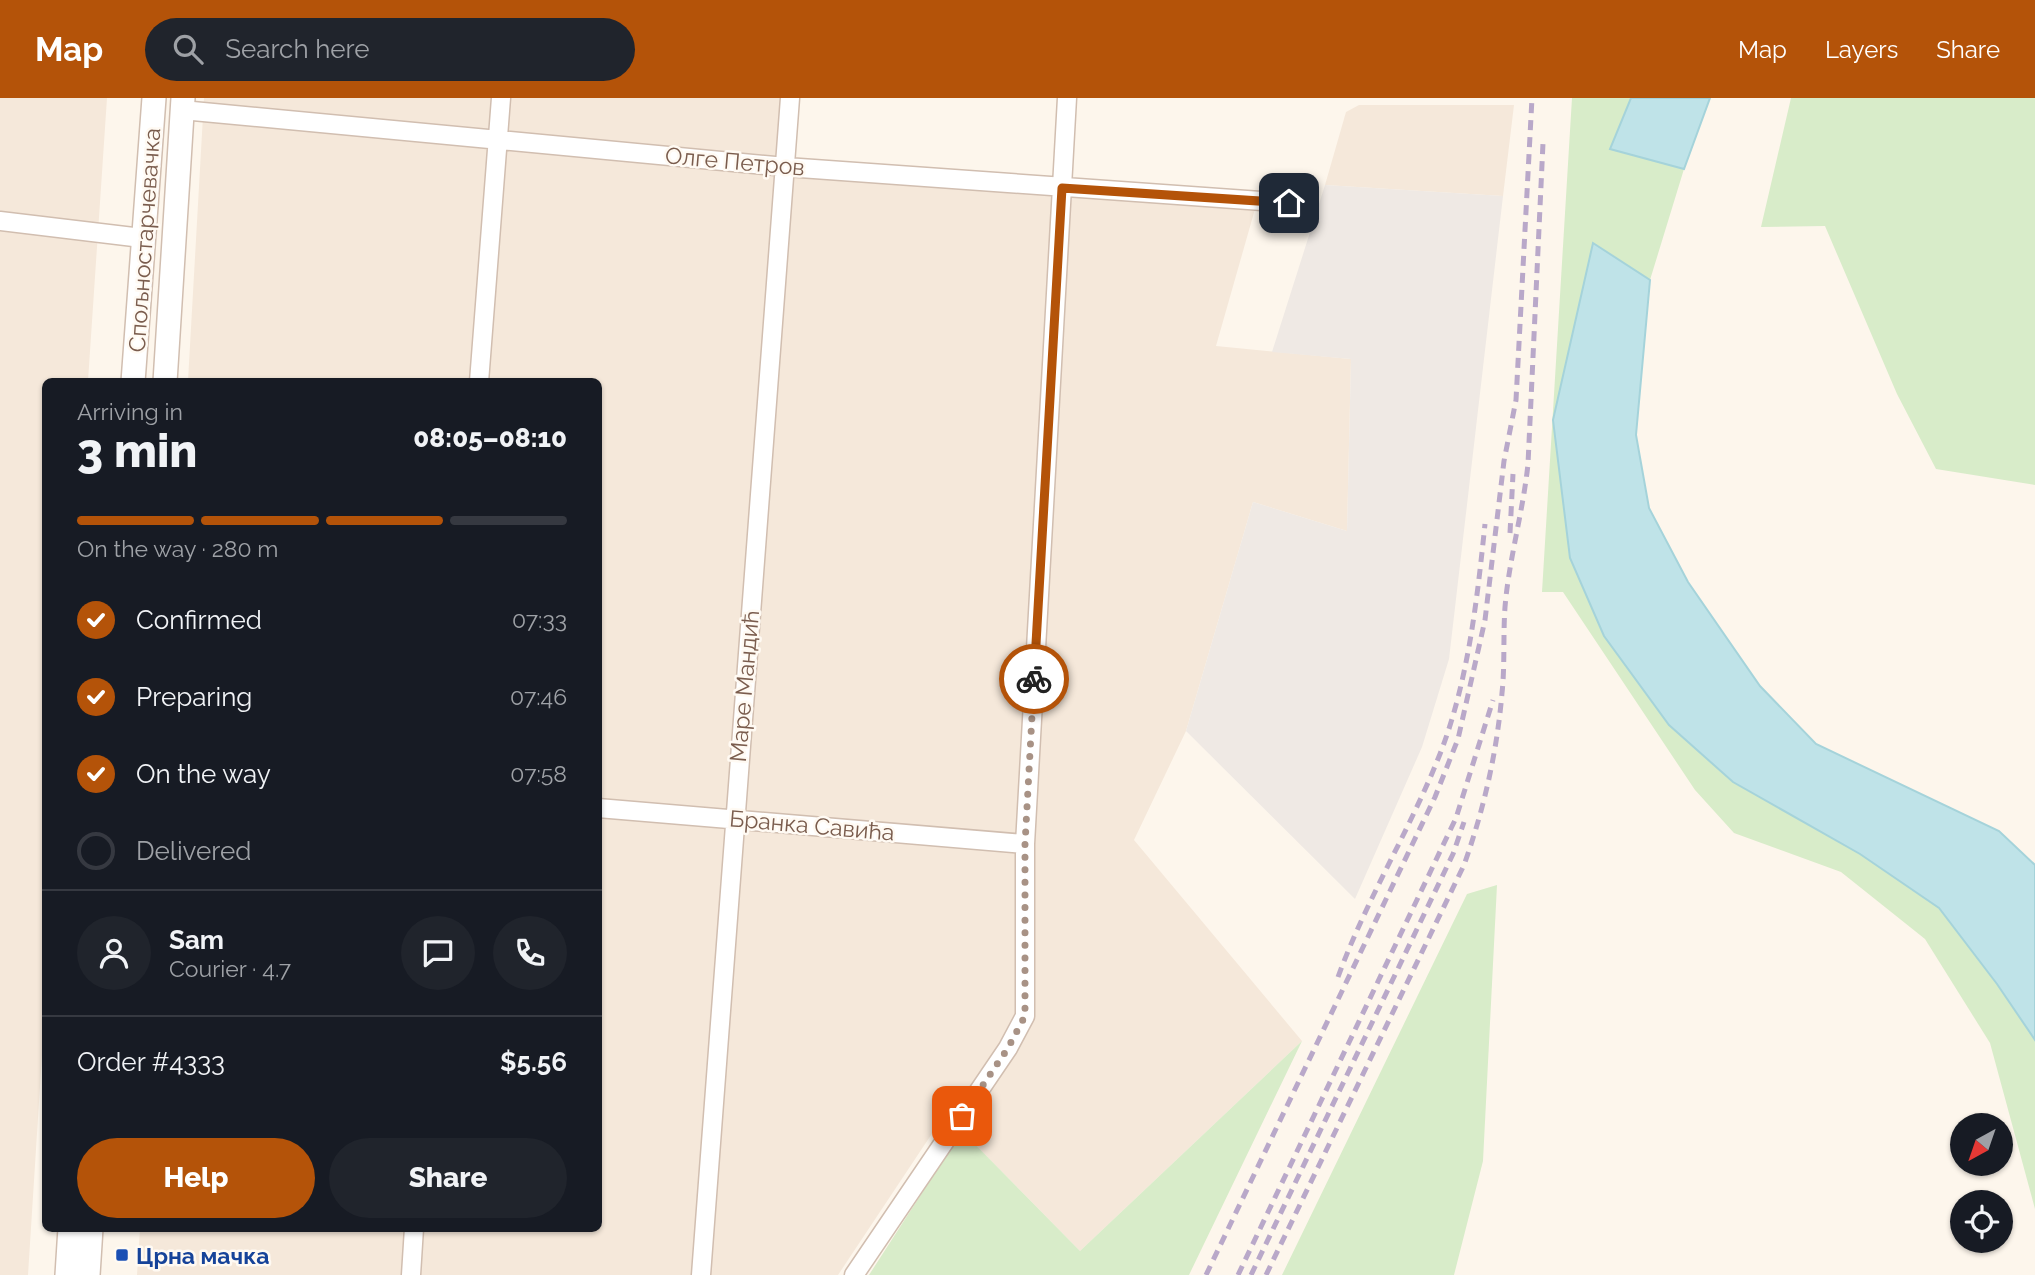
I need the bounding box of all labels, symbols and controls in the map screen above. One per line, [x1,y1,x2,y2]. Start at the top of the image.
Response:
search box [145,18,635,81]
text: Map [35,30,103,69]
icon: search [169,30,207,68]
text: Search here [225,34,370,64]
text: Map [1738,35,1787,64]
text: Layers [1825,35,1898,64]
text: Share [1936,35,2000,64]
street label: Спољностарчевачка [123,127,165,353]
street label: Олге Петров [664,141,806,181]
pin [1259,173,1319,233]
icon: home [1270,184,1308,222]
text: Arriving in [77,398,183,425]
text: 08:05–08:10 [413,423,567,453]
text: 3 min [77,424,197,478]
text: On the way · 280 m [77,535,279,562]
icon: check [77,601,115,639]
text: Confirmed [136,605,262,635]
text: 07:33 [512,606,567,633]
street label: Маре Мандић [724,609,764,763]
courier [999,644,1069,714]
icon: bike [1015,660,1053,698]
icon: check [77,678,115,716]
text: Preparing [136,682,252,712]
text: 07:46 [510,683,567,710]
icon: check [77,755,115,793]
text: On the way [136,759,271,789]
text: 07:58 [510,760,567,787]
street label: Бранка Савића [728,804,896,846]
text: Delivered [136,836,251,866]
button: person [77,916,151,990]
button: chat [401,916,475,990]
button: phone [493,916,567,990]
text: Sam [169,925,224,955]
text: Courier · 4.7 [169,955,291,982]
text: Order #4333 [77,1047,225,1077]
text: $5.56 [500,1047,567,1077]
pin [932,1086,992,1146]
icon: bag [943,1097,981,1135]
north arrow [1950,1113,2012,1176]
map controls [1950,1113,2013,1253]
button: Help [77,1138,315,1218]
button: Share [329,1138,567,1218]
button: locate [1950,1190,2013,1253]
place label: Црна мачка [136,1242,269,1269]
marker: Црна мачка [114,1247,130,1263]

